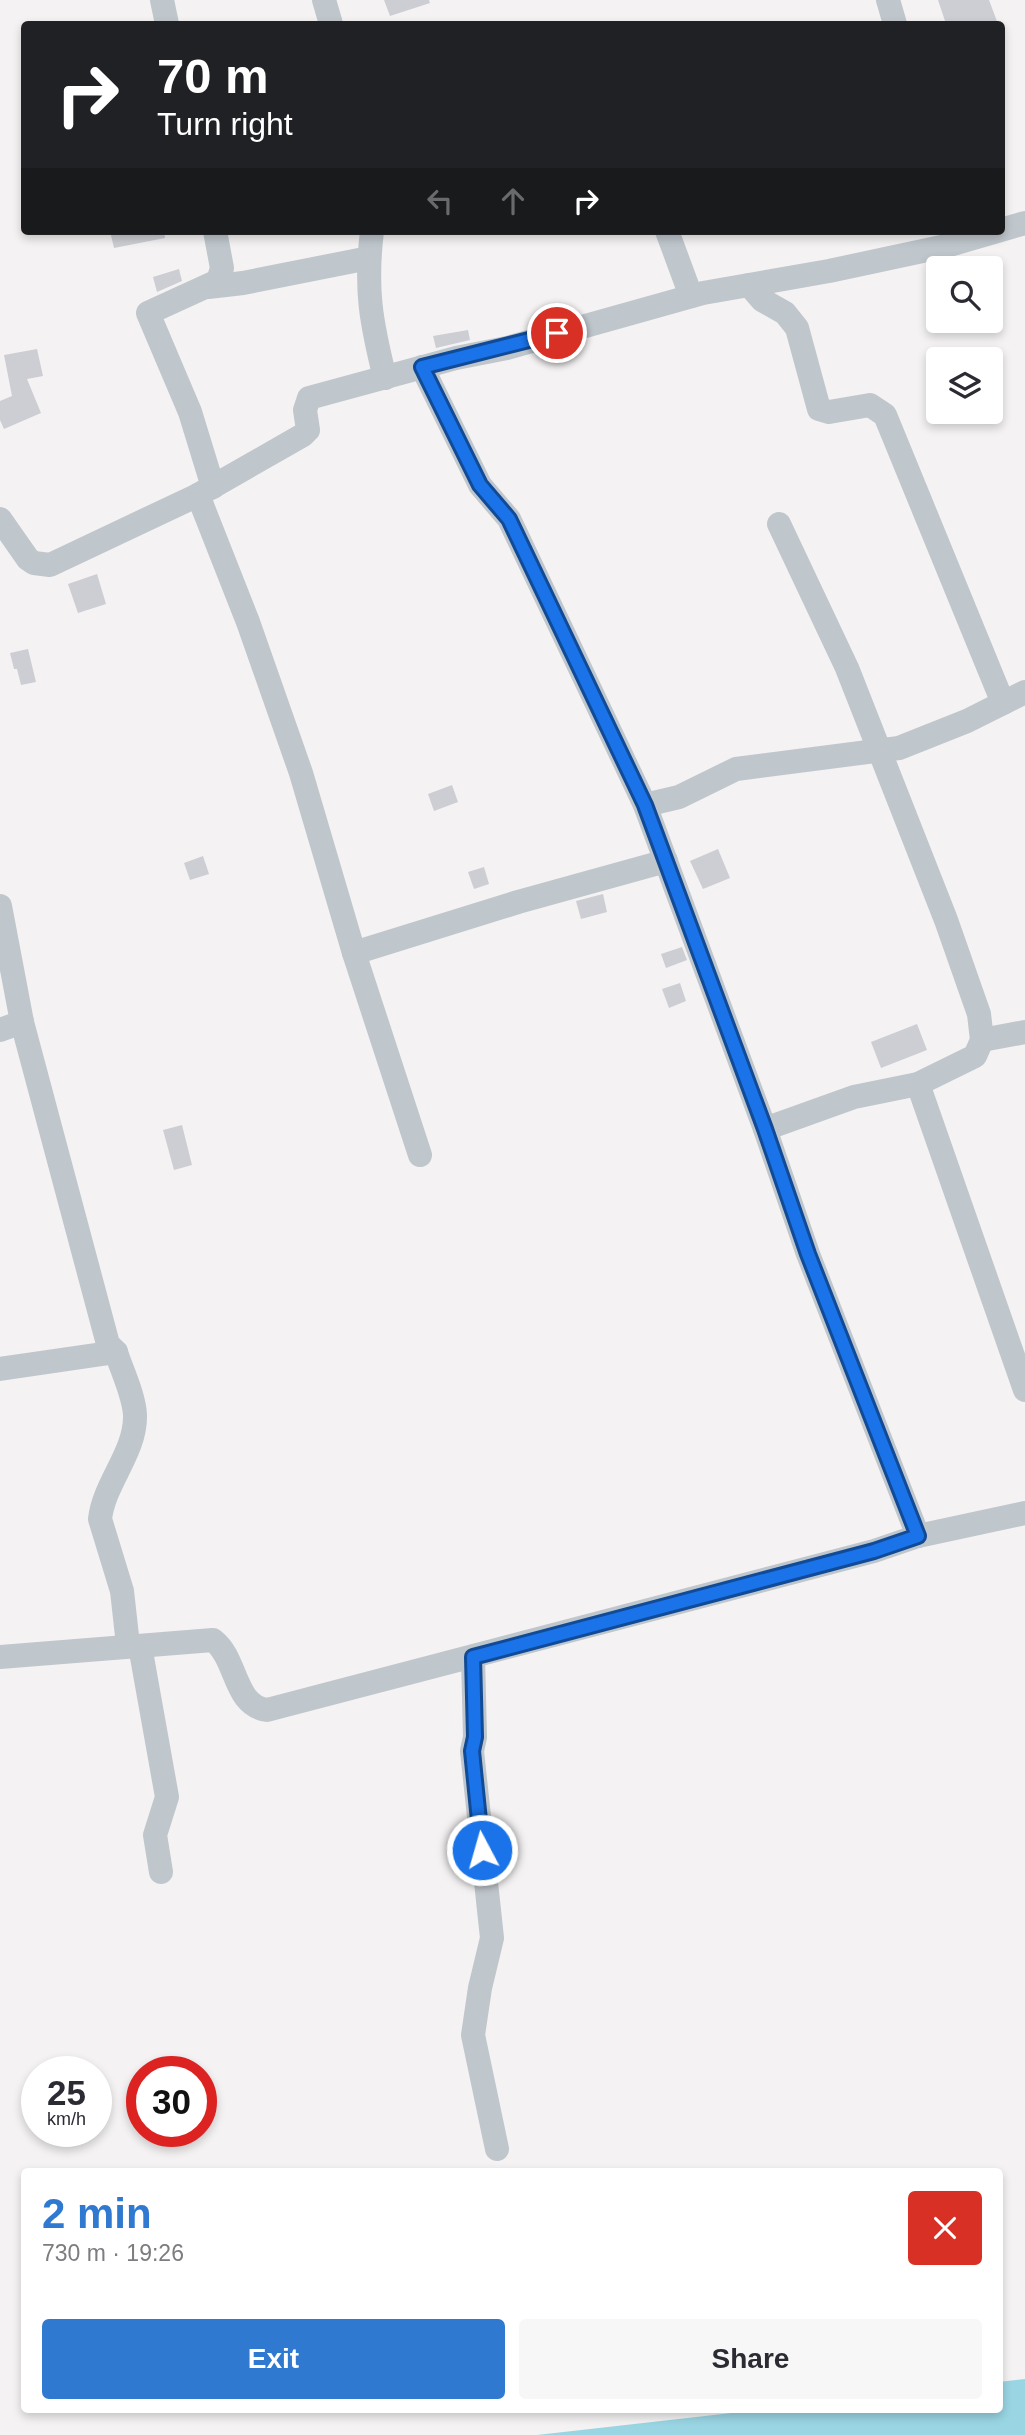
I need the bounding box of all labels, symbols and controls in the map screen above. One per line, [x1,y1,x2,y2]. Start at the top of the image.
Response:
icon: right [42,49,133,140]
text: 70 m [157,49,269,103]
text: Turn right [157,106,293,142]
icon: left [421,182,459,220]
icon: ahead [494,182,532,220]
icon: right [567,182,605,220]
map controls [926,256,1003,424]
button: search [926,256,1003,333]
pin [527,303,587,363]
icon: arrive [538,314,576,352]
button: layers [926,347,1003,424]
position arrow [445,1813,519,1887]
speed limit sign: 30 [126,2056,217,2147]
text: 25 [47,2073,86,2112]
text: km/h [47,2109,86,2129]
text: 2 min [42,2190,152,2237]
button: close [908,2191,982,2265]
text: 730 m · 19:26 [42,2240,184,2266]
button: Exit [42,2319,505,2399]
button: Share [519,2319,982,2399]

